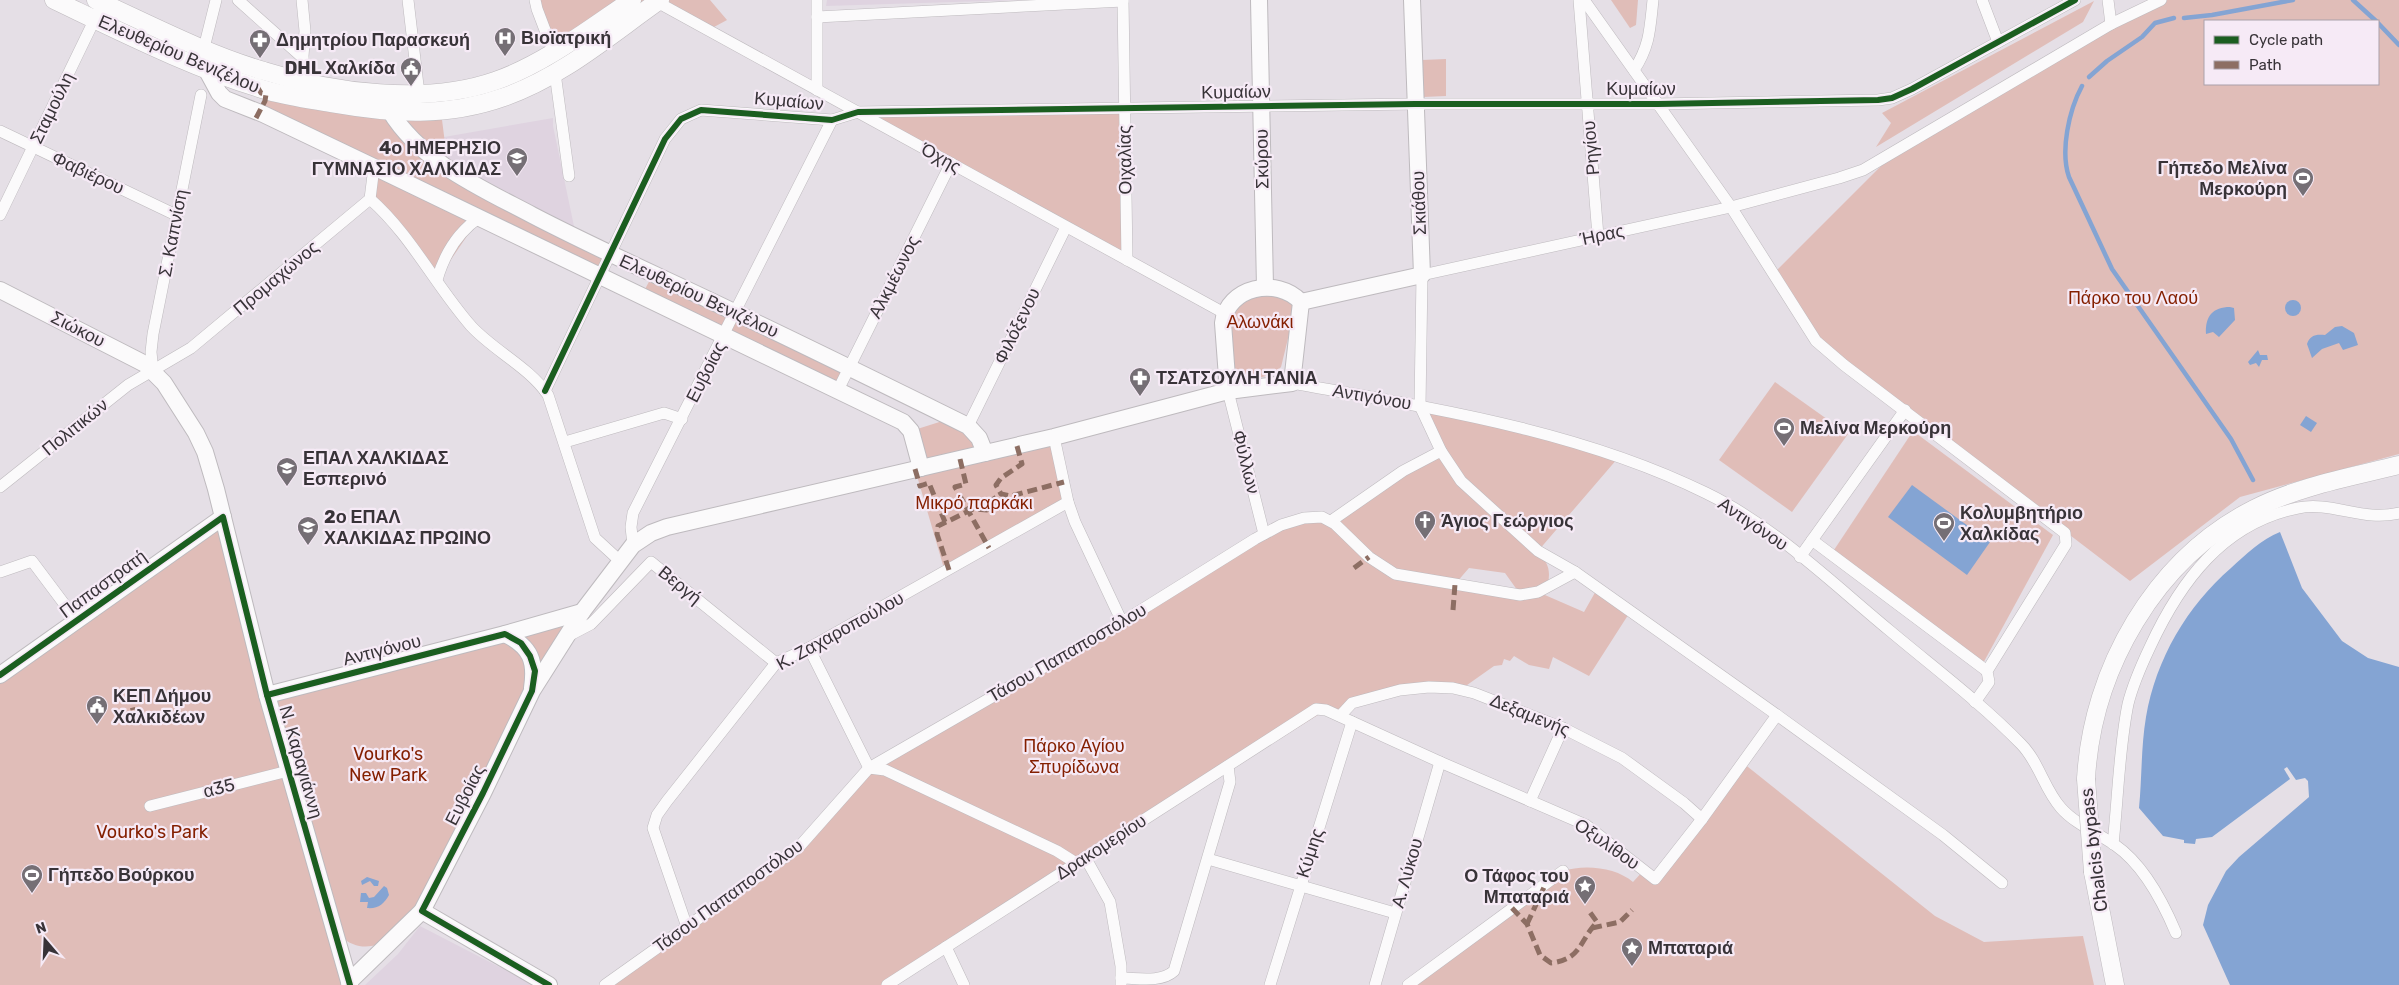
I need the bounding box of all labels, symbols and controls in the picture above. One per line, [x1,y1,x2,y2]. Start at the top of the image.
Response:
street label: Ελευθερίου Βενιζέλου [95,10,263,98]
legend [2204,20,2379,85]
hospital icon: Βιοϊατρική [493,26,517,57]
place label: Βιοϊατρική [521,27,611,49]
pharmacy icon: Δημητρίου Παρασκευή [248,28,272,59]
place label: Δημητρίου Παρασκευή [276,29,470,51]
text: Cycle path [2249,31,2323,49]
public building icon: DHL Χαλκίδα [399,56,423,87]
text: Path [2249,56,2282,74]
place label: DHL Χαλκίδα [284,57,395,79]
street label: Σταμούλη [25,69,79,147]
street label: Κυμαίων [1606,78,1676,100]
street label: Κυμαίων [1201,80,1271,104]
street label: Κυμαίων [753,87,825,115]
street label: Ρηγίου [1578,120,1604,176]
street label: Οιχαλίας [1113,125,1137,195]
street label: Σκύρου [1250,129,1274,189]
place label: 4ο ΗΜΕΡΗΣΙΟ ΓΥΜΝΑΣΙΟ ΧΑΛΚΙΔΑΣ [312,137,501,180]
street label: Όχης [916,138,965,178]
school or university icon: 4ο ΗΜΕΡΗΣΙΟ ΓΥΜΝΑΣΙΟ ΧΑΛΚΙΔΑΣ [505,146,529,177]
street label: Φαβιέρου [48,147,128,199]
place label: Γήπεδο Μελίνα Μερκούρη [2157,157,2287,200]
sports icon: Γήπεδο Μελίνα Μερκούρη [2291,166,2315,197]
street label: Σκιάθου [1407,170,1431,236]
street label: Σ. Καπνίση [154,187,192,279]
street label: Ήρας [1577,220,1626,251]
street label: Αλκμέωνος [864,232,924,322]
street label: Προμαχώνος [229,236,323,320]
street label: Ελευθερίου Βενιζέλου [616,249,782,343]
street label: Φιλόξενου [989,284,1045,368]
park label: Πάρκο του Λαού [2068,287,2198,309]
street label: Σιώκου [47,306,109,352]
park label: Αλωνάκι [1226,311,1294,333]
street label: Ευβοίας [681,338,731,406]
pharmacy icon: ΤΣΑΤΣΟΥΛΗ ΤΑΝΙΑ [1128,366,1152,397]
place label: ΤΣΑΤΣΟΥΛΗ ΤΑΝΙΑ [1156,367,1317,389]
street label: Αντιγόνου [1331,379,1413,415]
street label: Πολιτικών [38,394,112,460]
sports icon: Μελίνα Μερκούρη [1772,416,1796,447]
place label: Μελίνα Μερκούρη [1800,417,1951,439]
street label: Φύλλων [1227,428,1265,496]
place label: ΕΠΑΛ ΧΑΛΚΙΔΑΣ Εσπερινό [303,447,449,490]
school or university icon: ΕΠΑΛ ΧΑΛΚΙΔΑΣ Εσπερινό [275,456,299,487]
park label: Μικρό παρκάκι [915,492,1033,514]
street label: Αντιγόνου [1714,493,1792,555]
place label: Κολυμβητήριο Χαλκίδας [1960,502,2083,545]
place label: 2ο ΕΠΑΛ ΧΑΛΚΙΔΑΣ ΠΡΩΙΝΟ [324,506,491,549]
church icon: Άγιος Γεώργιος [1413,509,1437,540]
place label: Άγιος Γεώργιος [1441,510,1574,532]
sports icon: Κολυμβητήριο Χαλκίδας [1932,511,1956,542]
school or university icon: 2ο ΕΠΑΛ ΧΑΛΚΙΔΑΣ ΠΡΩΙΝΟ [296,515,320,546]
street label: Παπαστρατή [55,545,151,623]
street label: Βεργή [654,561,706,609]
street label: Κ. Ζαχαροπούλου [772,587,908,675]
street label: Τάσου Παπαποστόλου [984,599,1150,707]
street label: Αντιγόνου [341,630,423,670]
place label: ΚΕΠ Δήμου Χαλκιδέων [113,685,211,728]
street label: Δεξαμενής [1487,689,1573,741]
public building icon: ΚΕΠ Δήμου Χαλκιδέων [85,694,109,725]
street label: Ν. Καραγιάννη [274,703,328,821]
park label: Πάρκο Αγίου Σπυρίδωνα [1023,735,1125,778]
park label: Vourko's New Park [349,743,428,786]
street label: Ευβοίας [440,761,490,829]
street label: α35 [201,773,237,803]
street label: Chalcis bypass [2075,787,2113,913]
street label: Δρακομερίου [1051,809,1151,885]
street label: Οξυλίθου [1570,814,1644,874]
park label: Vourko's Park [96,821,209,843]
street label: Κύμης [1292,825,1328,881]
street label: Τάσου Παπαποστόλου [649,834,807,958]
street label: Α. Λύκου [1387,836,1427,910]
sports icon: Γήπεδο Βούρκου [20,863,44,894]
place label: Γήπεδο Βούρκου [48,864,194,886]
place label: Ο Τάφος του Μπαταριά [1464,865,1569,908]
place icon: Ο Τάφος του Μπαταριά [1573,874,1597,905]
north arrow [20,915,70,965]
text: N [33,919,48,938]
place icon: Μπαταριά [1620,936,1644,967]
place label: Μπαταριά [1648,937,1733,959]

